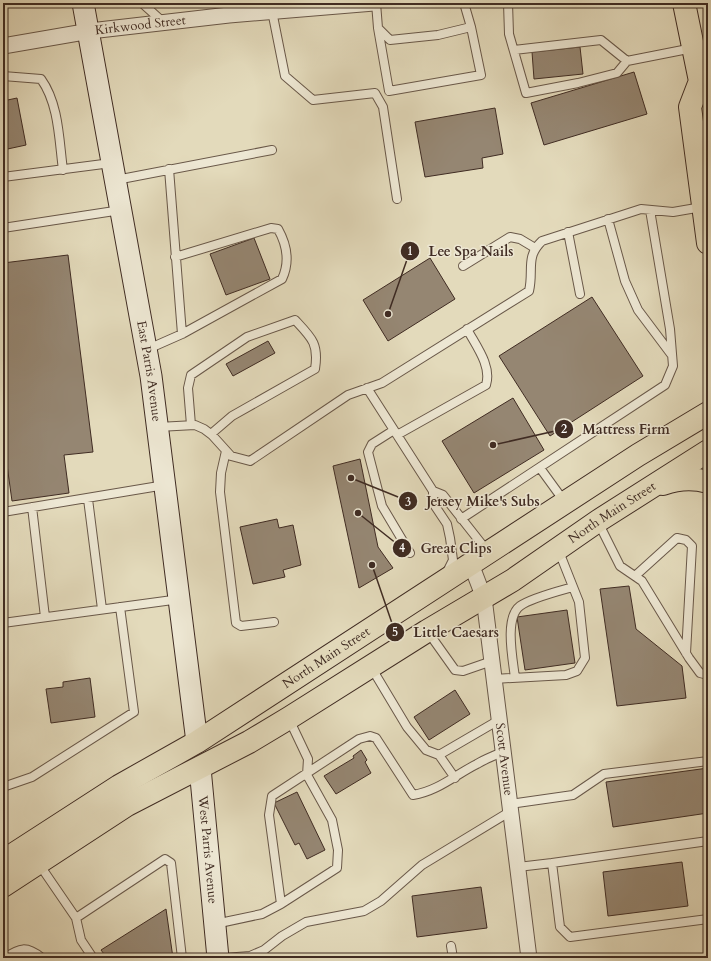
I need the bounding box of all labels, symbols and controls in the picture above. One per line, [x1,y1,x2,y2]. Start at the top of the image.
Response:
street label: Kirkwood Street [94,11,187,39]
callout: Lee Spa Nails [400,238,521,264]
text: Lee Spa Nails [429,242,513,261]
text: 1 [407,243,413,259]
street label: East Parris Avenue [132,319,166,423]
callout: Mattress Firm [554,416,678,442]
text: Mattress Firm [582,420,670,439]
text: 2 [561,421,567,437]
street label: North Main Street [565,477,659,548]
callout: Jersey Mike's Subs [398,488,547,514]
text: Jersey Mike's Subs [424,492,540,511]
text: 3 [405,494,411,510]
callout: Great Clips [392,535,499,561]
text: Great Clips [420,539,492,558]
text: 4 [399,540,405,556]
callout: Little Caesars [385,619,507,645]
street label: North Main Street [279,623,374,693]
text: Little Caesars [413,623,499,642]
text: 5 [392,624,398,640]
street label: Scott Avenue [491,722,518,797]
street label: West Parris Avenue [194,794,222,905]

